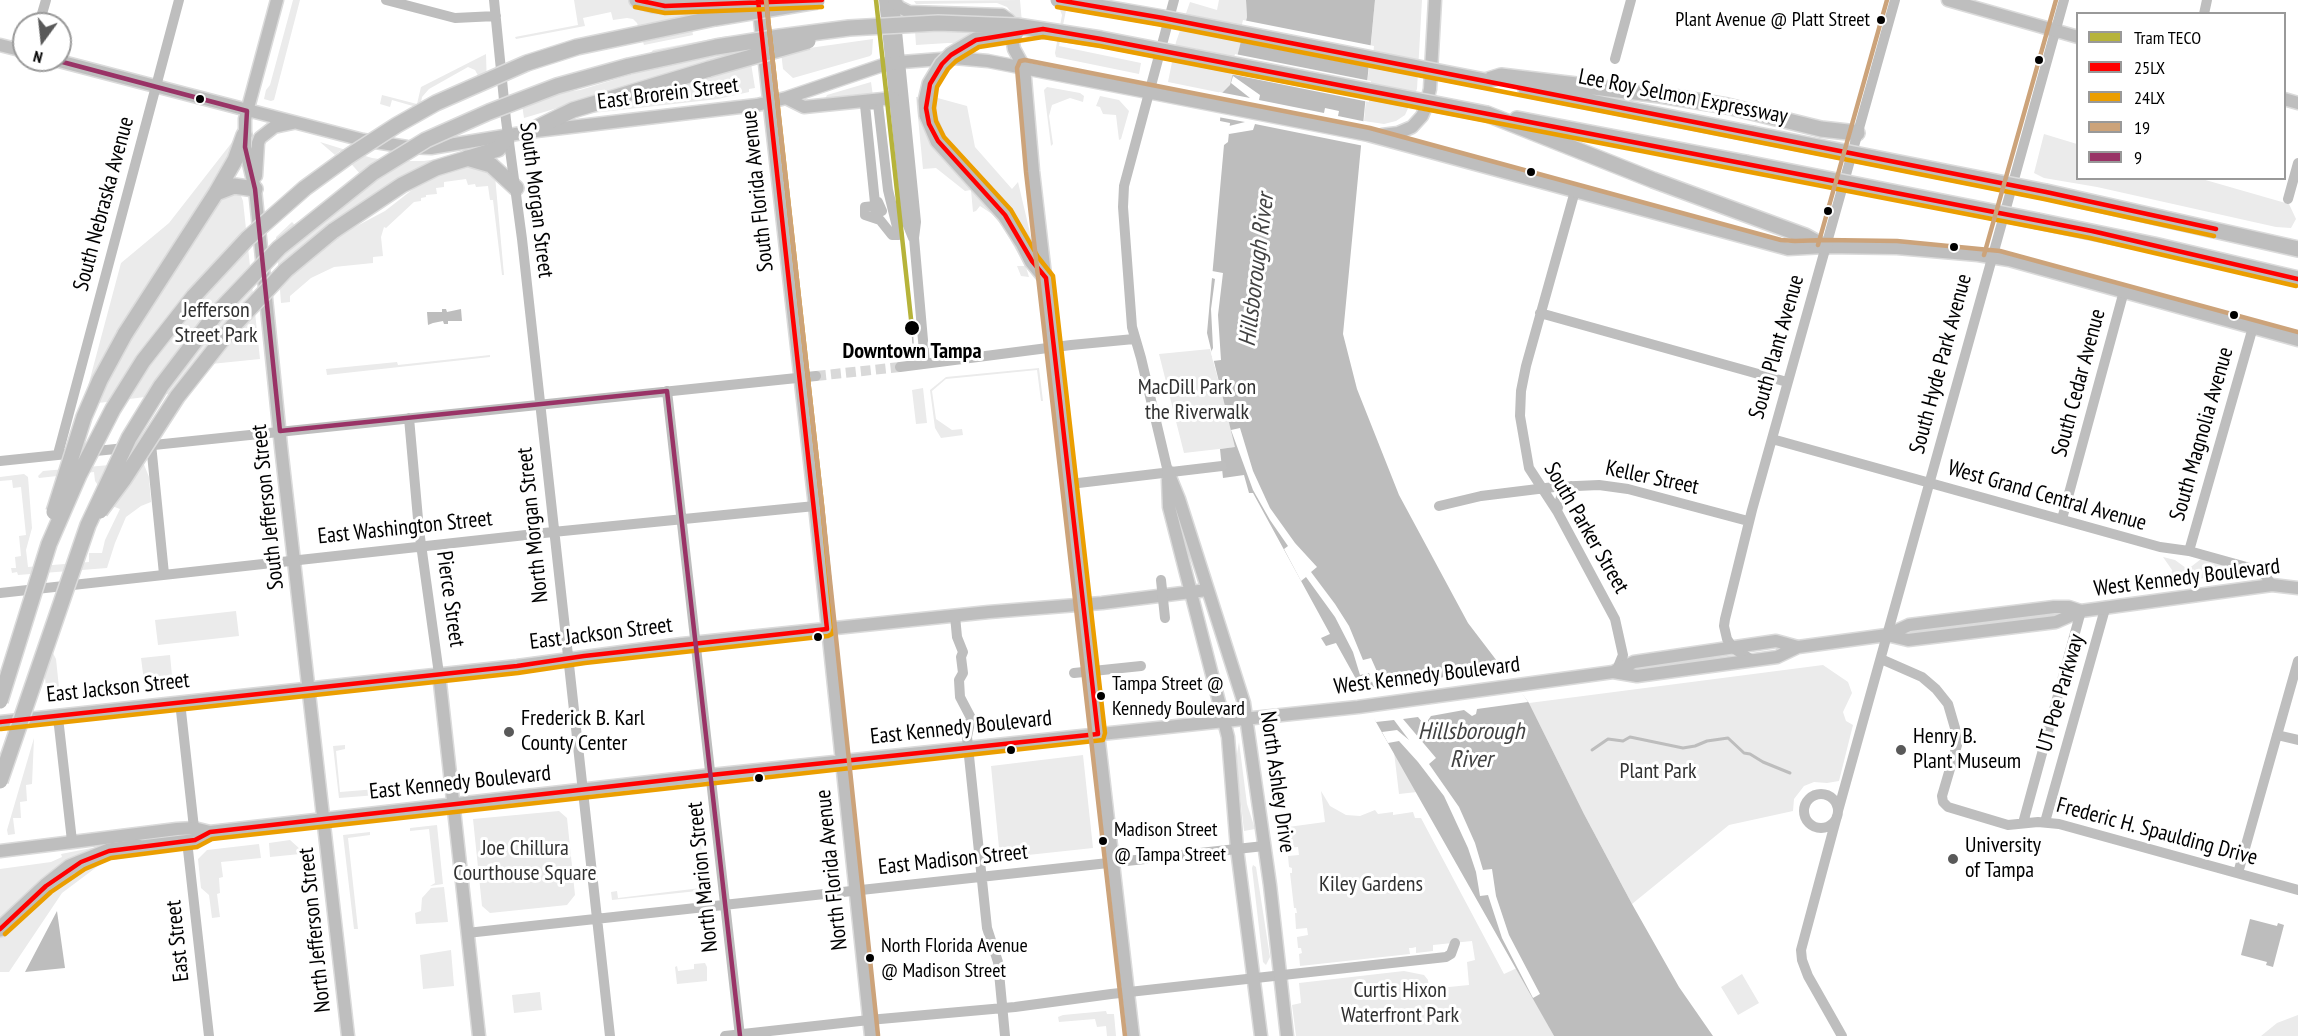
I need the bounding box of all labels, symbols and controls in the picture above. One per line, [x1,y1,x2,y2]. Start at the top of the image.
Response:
place label: Plant Avenue @ Platt Street [1675,8,1870,32]
north arrow [12,12,72,72]
legend [2076,12,2286,180]
marker: Plant Avenue @ Platt Street [1875,14,1887,26]
text: Tram TECO [2134,26,2201,49]
text: N [31,47,45,68]
unlabelled marker [2033,54,2045,66]
text: 25LX [2134,56,2165,79]
street label: Lee Roy Selmon Expressway [1576,64,1790,130]
street label: East Brorein Street [596,72,740,116]
text: 24LX [2134,86,2165,109]
unlabelled marker [194,93,206,105]
street label: South Florida Avenue [736,109,780,273]
street label: South Nebraska Avenue [68,114,140,294]
text: 19 [2134,116,2150,139]
street label: South Morgan Street [513,121,559,279]
text: 9 [2134,146,2142,169]
unlabelled marker [1525,166,1537,178]
water label: Hillsborough River [1233,192,1281,348]
unlabelled marker [1822,205,1834,217]
unlabelled marker [1948,241,1960,253]
street label: South Hyde Park Avenue [1904,271,1978,457]
street label: South Plant Avenue [1744,272,1810,422]
park label: Jefferson Street Park [175,298,257,350]
street label: South Cedar Avenue [2047,306,2111,460]
unlabelled marker [2228,309,2240,321]
marker: Downtown Tampa [903,319,921,337]
place label: Downtown Tampa [842,339,982,365]
street label: South Magnolia Avenue [2165,344,2239,524]
park label: MacDill Park on the Riverwalk [1138,375,1256,427]
street label: South Jefferson Street [246,423,290,591]
street label: North Morgan Street [512,446,554,604]
street label: Keller Street [1603,455,1701,501]
street label: West Grand Central Avenue [1945,455,2149,537]
street label: South Parker Street [1538,458,1634,598]
street label: East Washington Street [316,506,494,550]
street label: Pierce Street [430,549,470,649]
street label: West Kennedy Boulevard [2092,553,2282,603]
street label: East Jackson Street [528,612,674,656]
unlabelled marker [812,631,824,643]
street label: UT Poe Parkway [2032,631,2090,755]
street label: West Kennedy Boulevard [1332,651,1522,701]
street label: East Jackson Street [45,667,191,709]
place label: Tampa Street @ Kennedy Boulevard [1112,672,1245,719]
marker: Tampa Street @ Kennedy Boulevard [1095,690,1107,702]
street label: East Kennedy Boulevard [869,705,1053,751]
place label: Frederick B. Karl County Center [521,706,645,758]
street label: North Ashley Drive [1254,710,1300,854]
water label: Hillsborough River [1418,718,1524,774]
place label: Henry B. Plant Museum [1913,724,2021,776]
marker: Frederick B. Karl County Center [502,725,516,739]
marker: Henry B. Plant Museum [1894,743,1908,757]
unlabelled marker [1005,744,1017,756]
park label: Plant Park [1620,759,1696,785]
street label: East Kennedy Boulevard [368,760,552,806]
unlabelled marker [753,772,765,784]
street label: North Florida Avenue [810,788,854,952]
street label: Frederic H. Spaulding Drive [2054,792,2260,872]
street label: North Marion Street [682,800,724,954]
place label: Madison Street @ Tampa Street [1114,818,1226,865]
place label: University of Tampa [1965,833,2041,884]
marker: Madison Street @ Tampa Street [1097,835,1109,847]
park label: Joe Chillura Courthouse Square [453,836,597,888]
street label: East Madison Street [877,839,1029,881]
street label: North Jefferson Street [293,846,337,1014]
marker: University of Tampa [1946,852,1960,866]
park label: Kiley Gardens [1319,872,1423,898]
street label: East Street [161,899,195,983]
place label: North Florida Avenue @ Madison Street [881,934,1028,981]
marker: North Florida Avenue @ Madison Street [864,952,876,964]
park label: Curtis Hixon Waterfront Park [1341,978,1459,1030]

